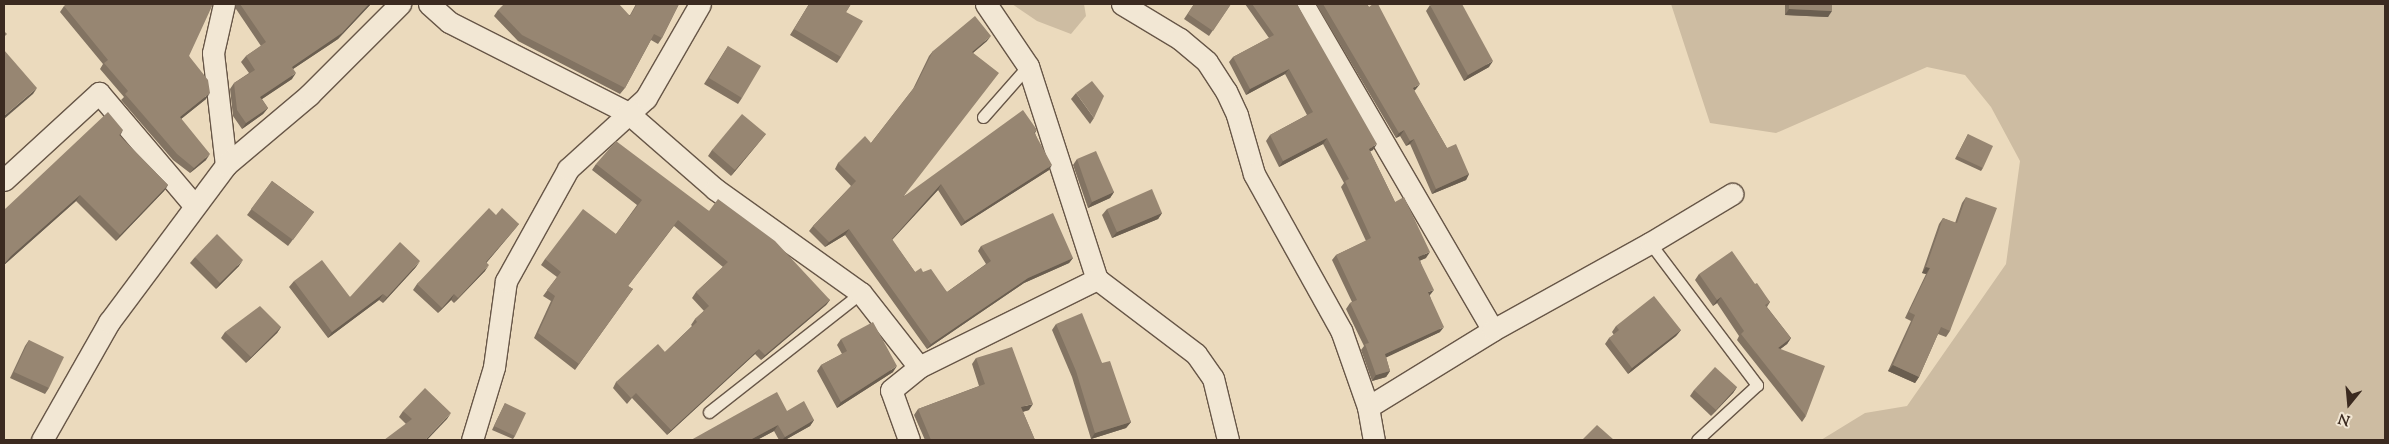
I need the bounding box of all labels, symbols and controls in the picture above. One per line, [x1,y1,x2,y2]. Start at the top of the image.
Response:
north arrow [2324,379,2374,429]
text: N [2336,407,2353,430]

